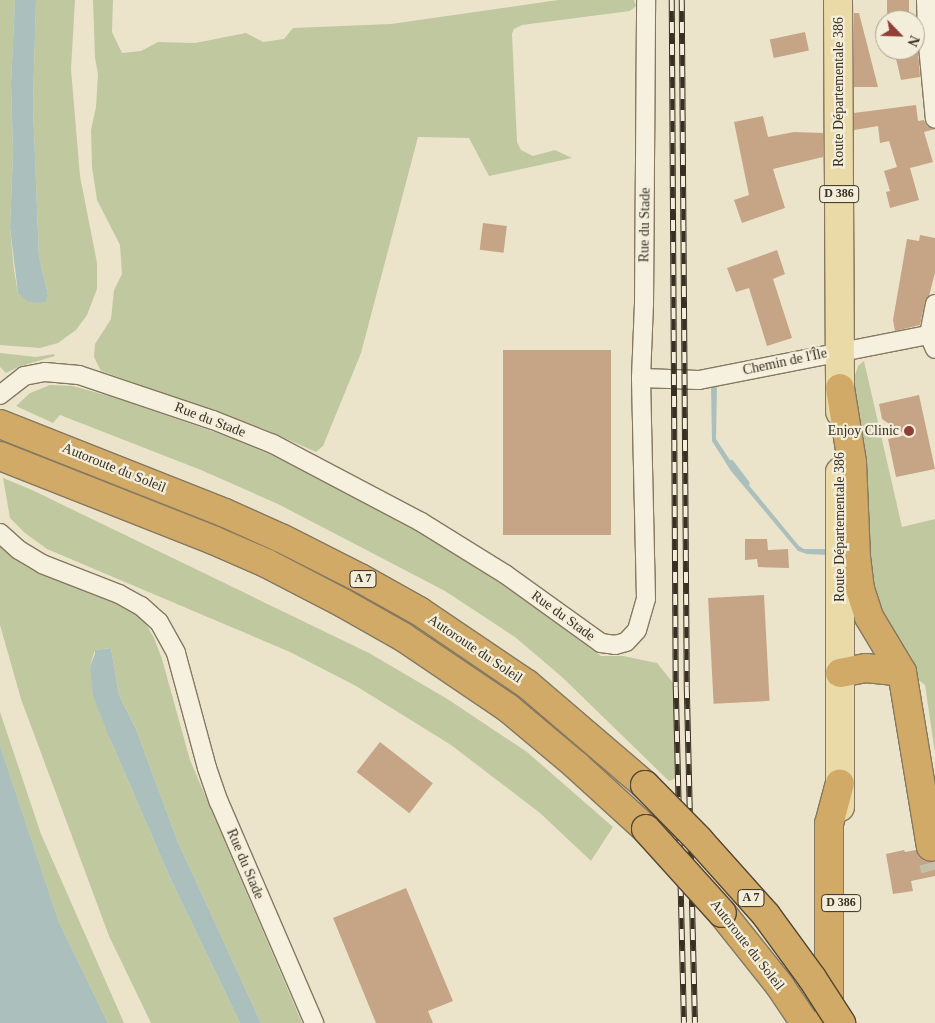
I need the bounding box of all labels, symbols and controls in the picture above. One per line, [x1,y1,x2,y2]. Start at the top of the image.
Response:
north arrow [875,10,925,60]
street label: Route Départementale 386 [831,17,847,167]
text: N [904,33,922,49]
road number: D 386 [819,184,859,203]
street label: Rue du Stade [636,188,654,262]
street label: Chemin de l'Île [741,345,829,379]
street label: Rue du Stade [172,399,248,441]
place label: Enjoy Clinic [828,423,899,439]
marker: Enjoy Clinic [903,425,915,437]
street label: Autoroute du Soleil [60,440,168,496]
street label: Route Départementale 386 [832,452,848,602]
road number: A 7 [348,570,378,588]
street label: Rue du Stade [528,587,598,645]
street label: Autoroute du Soleil [425,611,525,687]
street label: Rue du Stade [223,826,267,902]
road number: A 7 [736,888,766,908]
road number: D 386 [821,894,861,912]
street label: Autoroute du Soleil [706,896,788,994]

